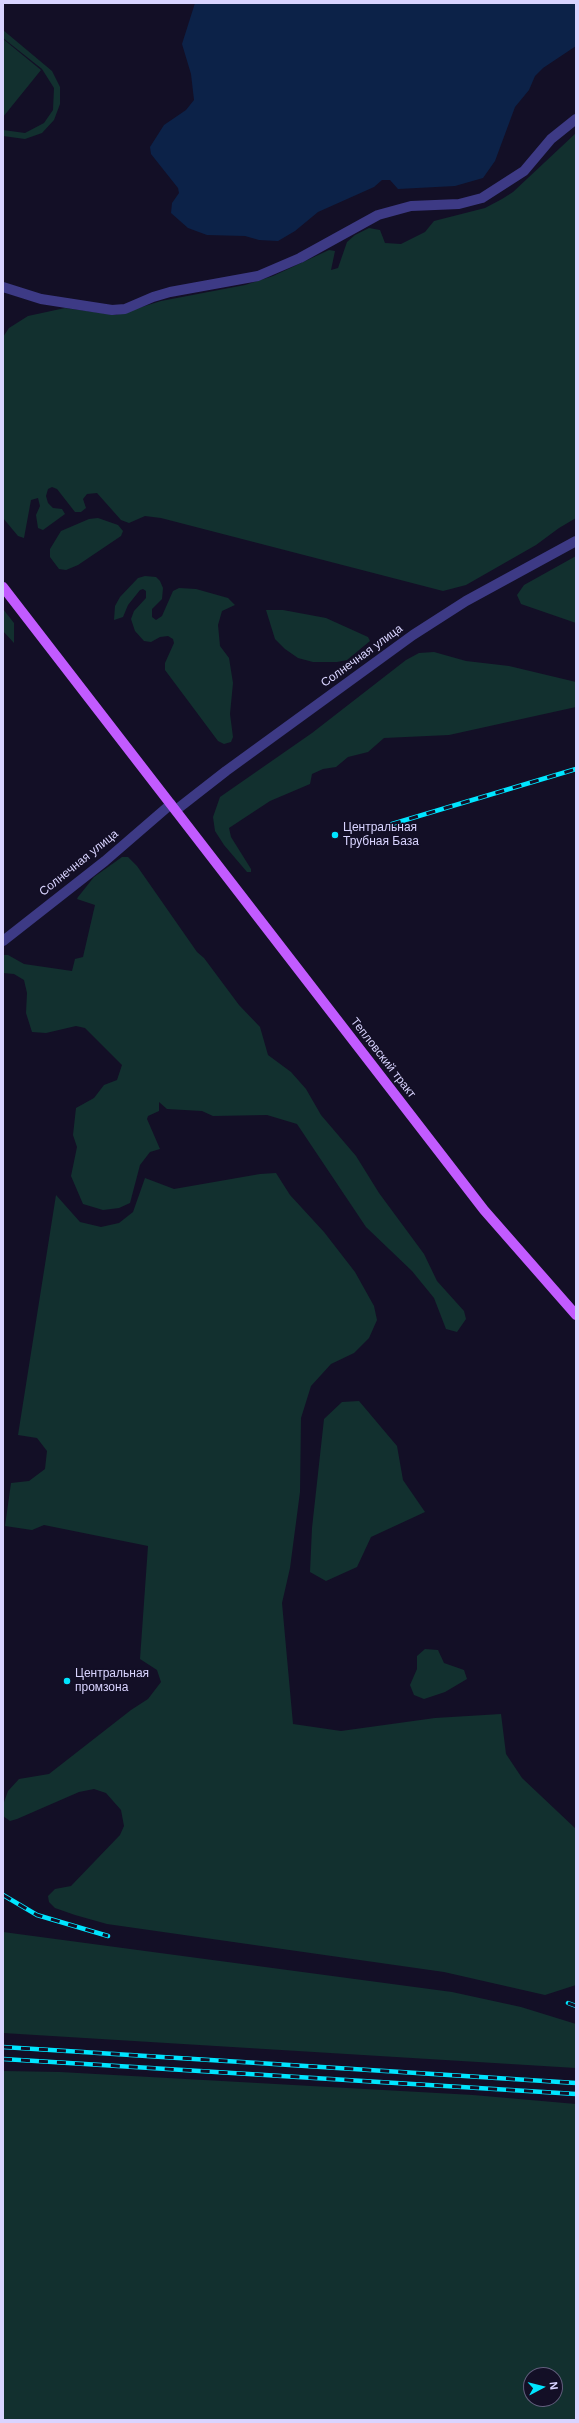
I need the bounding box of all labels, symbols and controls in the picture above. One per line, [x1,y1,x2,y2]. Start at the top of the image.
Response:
street label: Солнечная улица [318,622,406,690]
place label: Центральная Трубная База [343,821,419,849]
street label: Солнечная улица [37,827,121,899]
marker: Центральная Трубная База [330,830,340,840]
street label: Тепловский тракт [347,1015,419,1101]
place label: Центральная промзона [75,1667,149,1695]
marker: Центральная промзона [62,1676,72,1686]
north arrow [523,2367,563,2407]
text: N [547,2381,560,2390]

